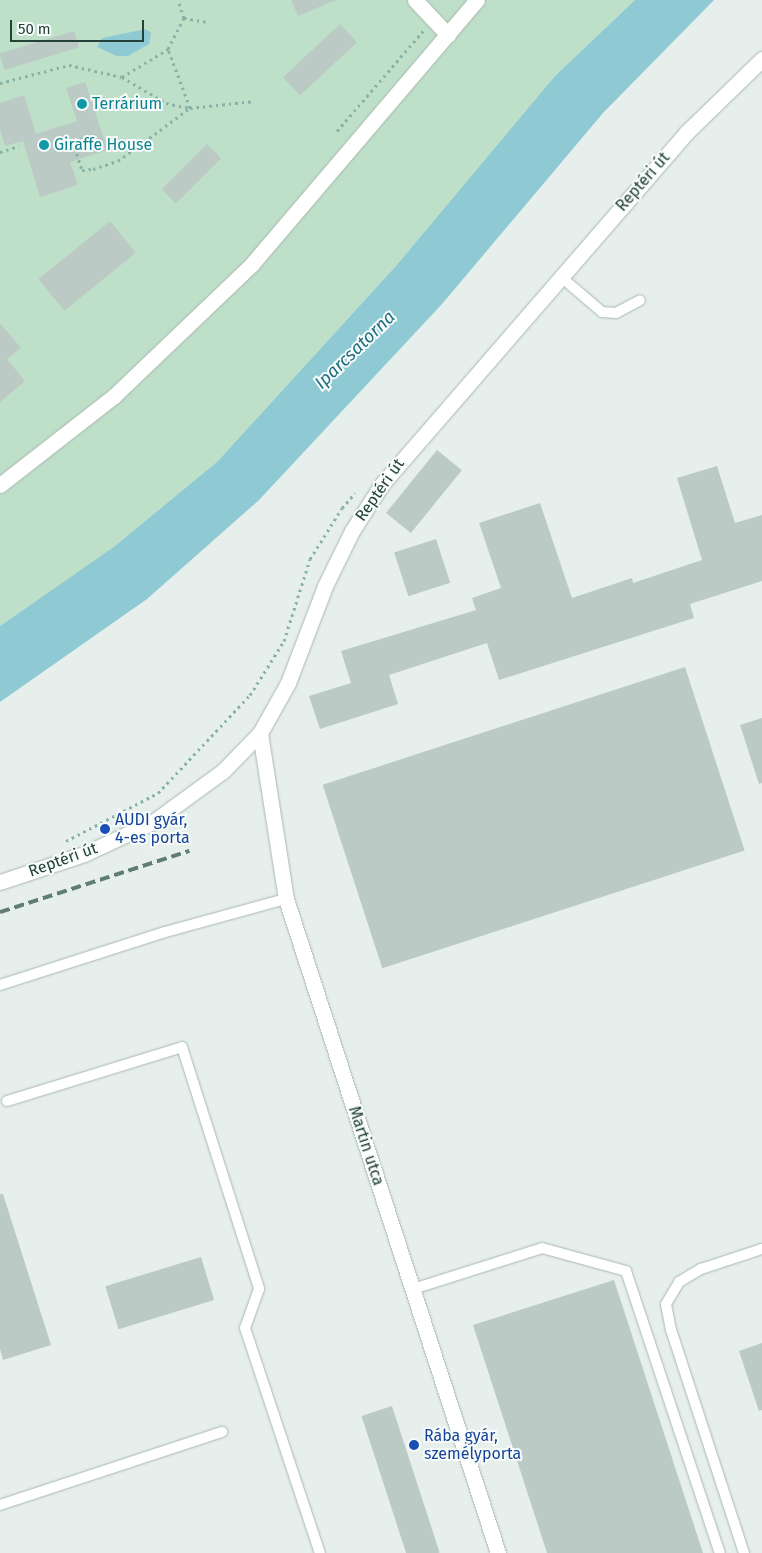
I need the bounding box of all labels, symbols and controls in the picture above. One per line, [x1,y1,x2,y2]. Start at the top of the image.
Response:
scale bar [12,10,146,42]
text: 50 m [18,20,51,38]
place label: Terrárium [92,94,162,114]
marker: Terrárium [76,98,88,110]
place label: Giraffe House [54,135,152,155]
marker: Giraffe House [38,139,50,151]
street label: Reptéri út [612,149,674,215]
water label: Iparcsatorna [310,306,400,394]
street label: Reptéri út [352,455,408,525]
place label: AUDI gyár, 4-es porta [115,810,190,848]
marker: AUDI gyár, 4-es porta [99,823,111,835]
street label: Reptéri út [26,839,100,881]
street label: Martin utca [344,1104,388,1188]
place label: Rába gyár, személyporta [424,1426,521,1464]
marker: Rába gyár, személyporta [408,1439,420,1451]

